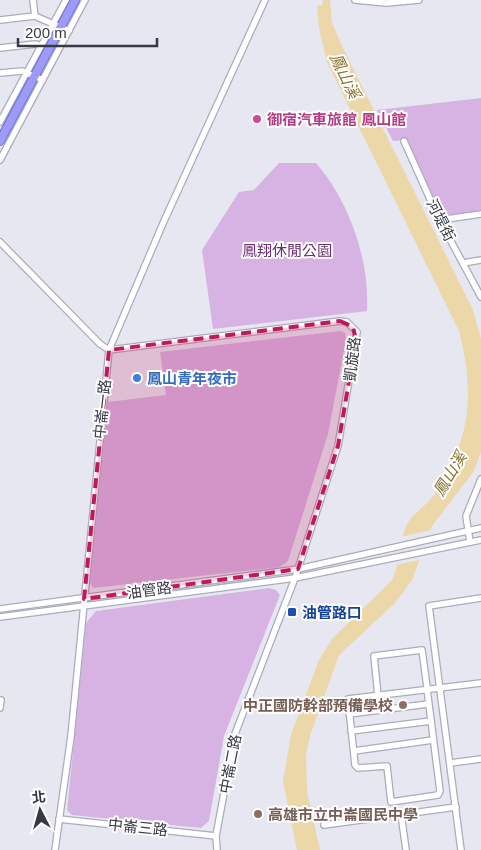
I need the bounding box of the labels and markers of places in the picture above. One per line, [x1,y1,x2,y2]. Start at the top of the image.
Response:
place label: 御宿汽車旅館 鳳山館 [267,111,406,128]
marker: 御宿汽車旅館 鳳山館 [251,113,263,125]
place label: 鳳山青年夜市 [147,370,237,387]
marker: 鳳山青年夜市 [131,372,143,384]
place label: 油管路口 [302,604,362,621]
marker: 油管路口 [286,606,298,618]
place label: 中正國防幹部預備學校 [243,697,393,714]
marker: 中正國防幹部預備學校 [397,699,409,711]
place label: 高雄市立中崙國民中學 [268,806,418,823]
marker: 高雄市立中崙國民中學 [252,808,264,820]

